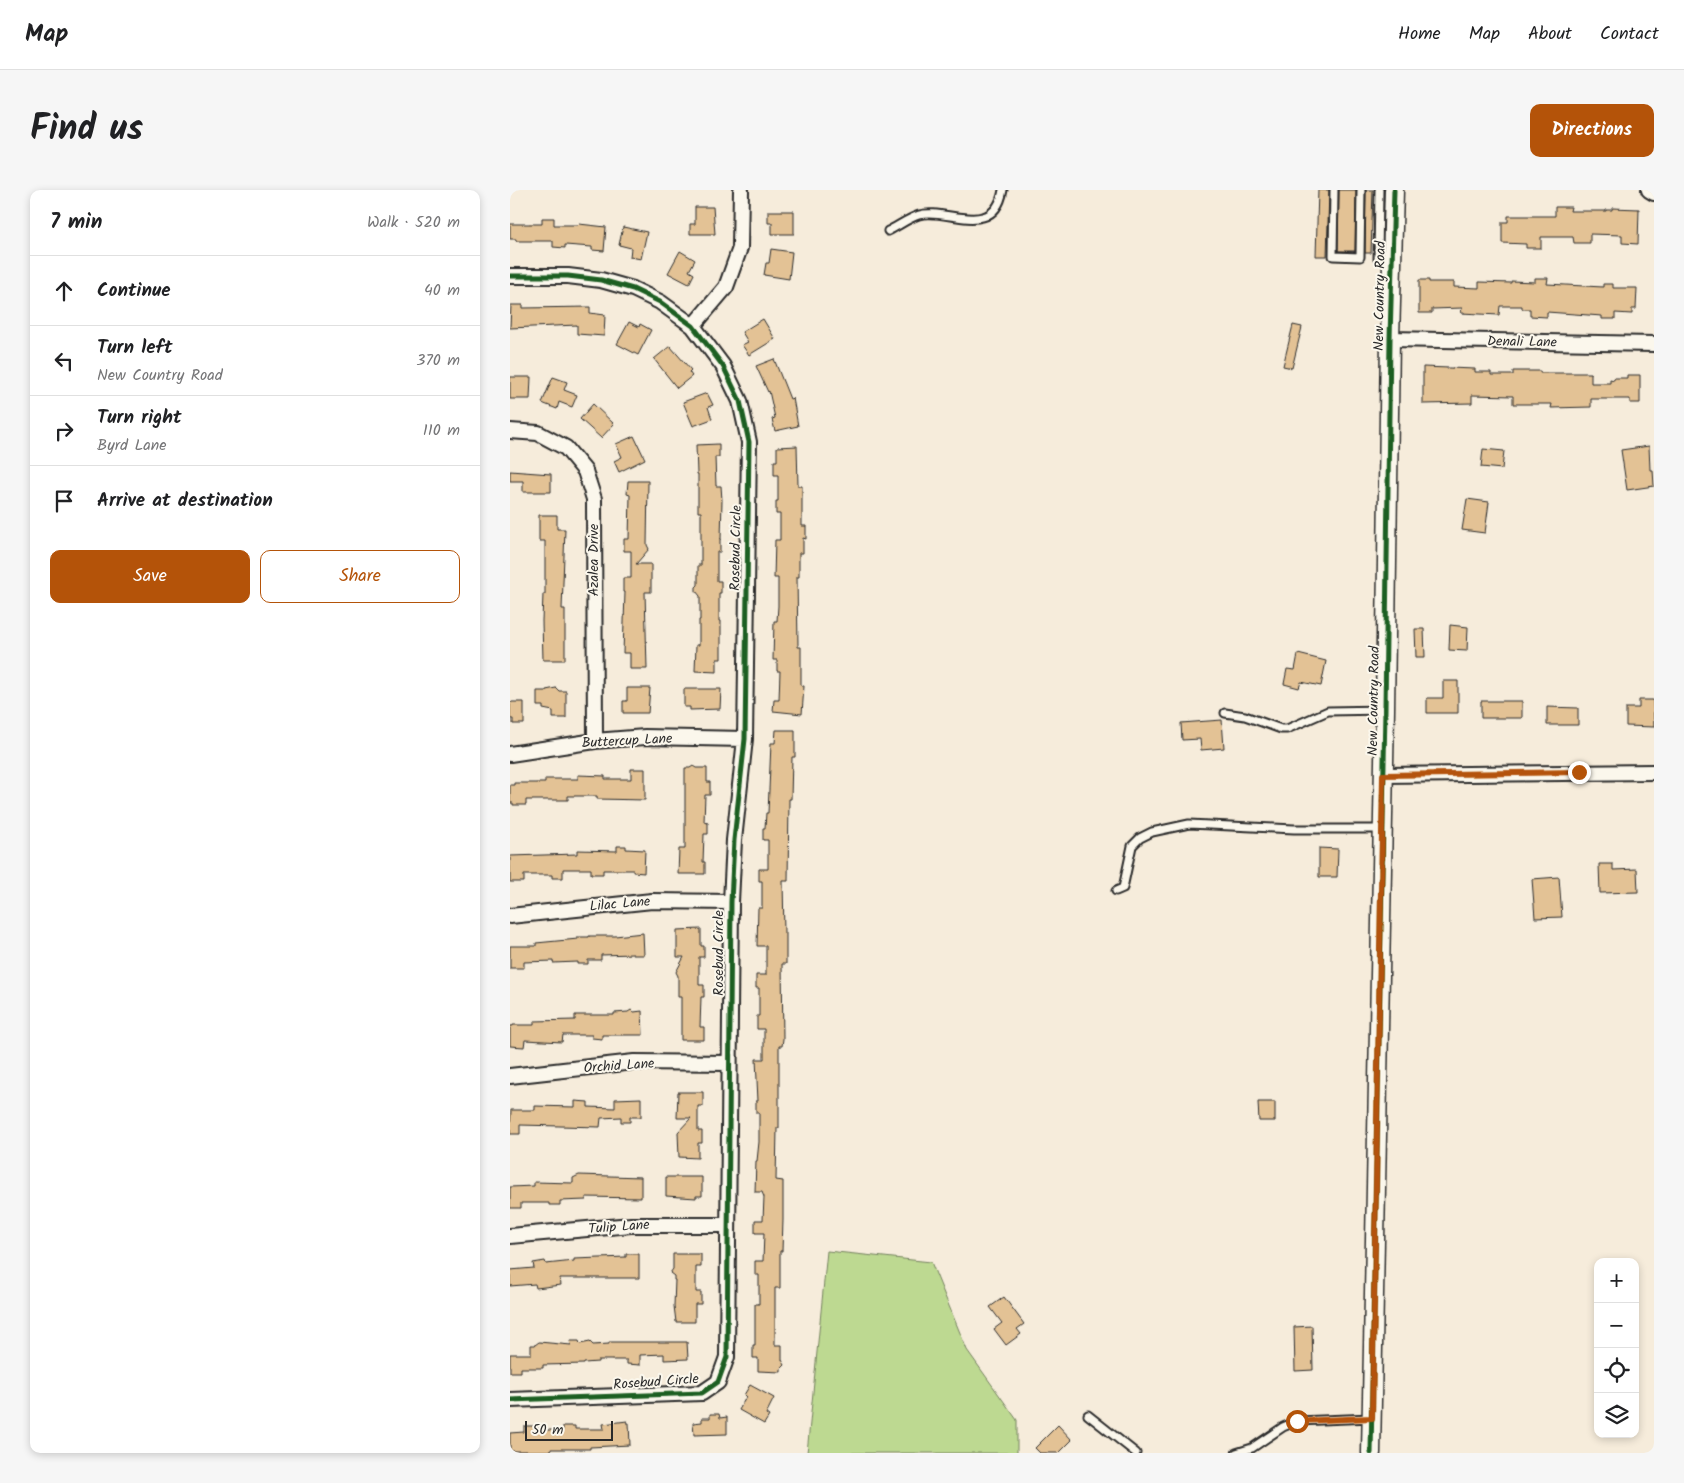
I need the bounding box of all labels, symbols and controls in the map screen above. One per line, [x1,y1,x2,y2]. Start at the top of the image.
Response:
text: Map [25,15,68,54]
text: Home [1398,20,1441,49]
text: Map [1469,20,1500,49]
text: About [1528,20,1572,49]
text: Contact [1600,20,1659,49]
text: Find us [30,102,143,158]
button: Directions [1530,104,1654,157]
text: 7 min [50,206,102,239]
text: Walk · 520 m [367,210,460,235]
street label: New Country Road [1368,240,1392,351]
text: Continue [97,276,170,306]
icon: ahead [50,277,78,305]
text: 40 m [424,278,460,303]
street label: Denali Lane [1487,330,1558,354]
text: Turn left [97,333,172,363]
icon: left [50,347,78,375]
text: 370 m [416,348,460,373]
text: New Country Road [97,363,223,388]
text: Turn right [97,403,182,433]
icon: right [50,417,78,445]
text: 110 m [423,418,460,443]
text: Byrd Lane [97,433,166,458]
text: Arrive at destination [97,486,273,516]
icon: arrive [50,487,78,515]
street label: Rosebud Circle [724,504,748,591]
street label: Azalea Drive [583,523,605,596]
button: Save [50,550,250,603]
button: Share [260,550,460,603]
street label: New Country Road [1362,645,1386,756]
street label: Buttercup Lane [581,728,674,754]
route end [1568,761,1591,784]
street label: Lilac Lane [589,890,652,918]
street label: Rosebud Circle [708,909,730,996]
street label: Orchid Lane [583,1053,656,1079]
street label: Tulip Lane [588,1214,651,1240]
map controls [1594,1258,1639,1438]
button: + [1594,1258,1639,1303]
button: − [1594,1303,1639,1348]
button: locate [1594,1348,1639,1393]
street label: Rosebud Circle [612,1368,700,1396]
button: layers [1594,1393,1639,1438]
route start [1286,1410,1309,1433]
scale bar [525,1418,612,1441]
text: 50 m [532,1419,563,1441]

